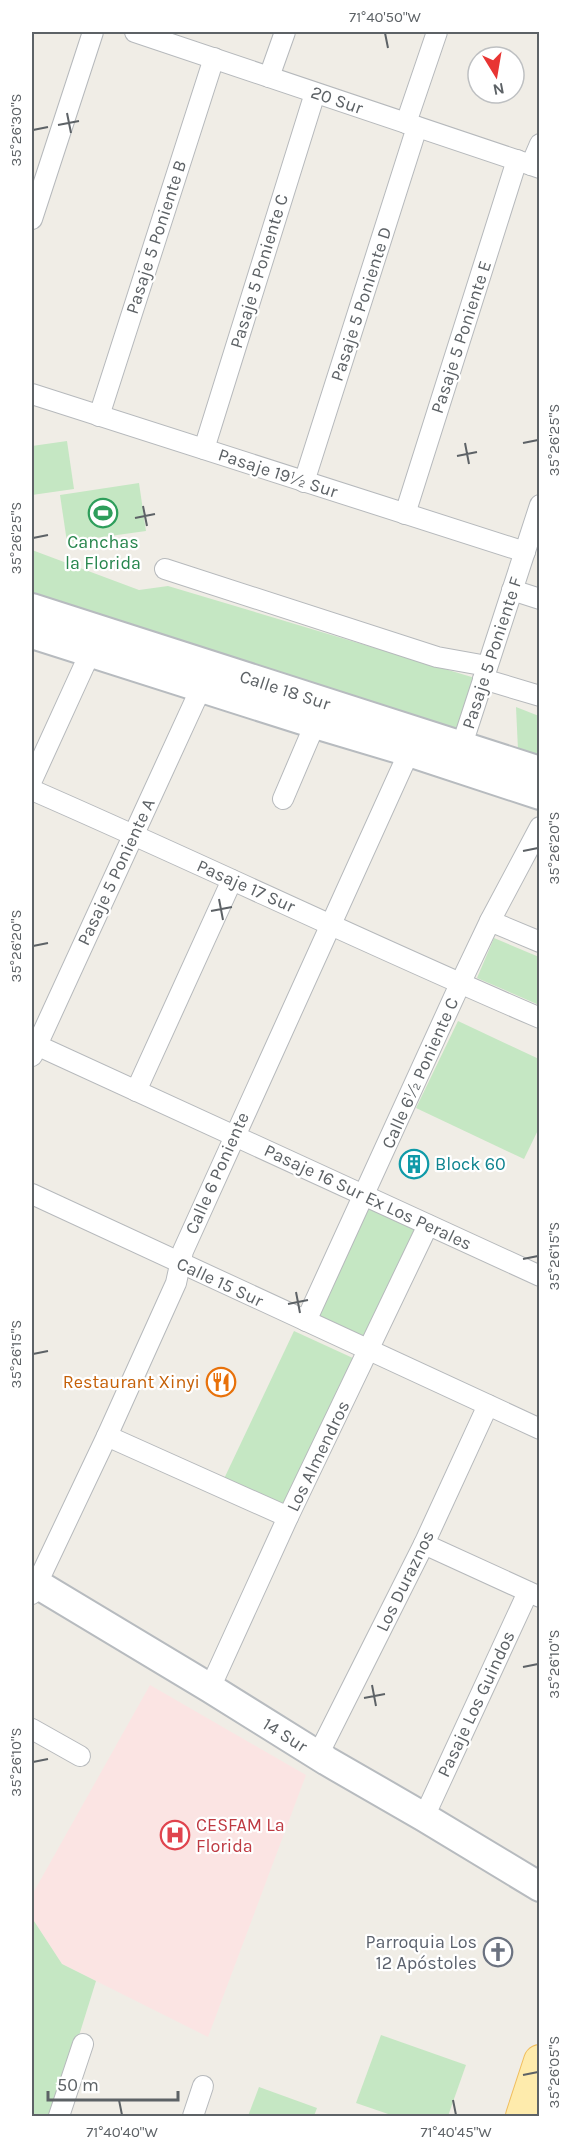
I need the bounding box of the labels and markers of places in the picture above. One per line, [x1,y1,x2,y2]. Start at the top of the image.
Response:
sports icon: Canchas la Florida [87,497,119,529]
place label: Canchas la Florida [65,531,141,574]
building icon: Block 60 [398,1148,430,1180]
place label: Block 60 [435,1153,506,1175]
restaurant icon: Restaurant Xinyi [205,1366,237,1398]
place label: Restaurant Xinyi [63,1371,200,1393]
place label: CESFAM La Florida [196,1814,285,1857]
hospital icon: CESFAM La Florida [159,1819,191,1851]
place label: Parroquia Los 12 Apóstoles [366,1931,477,1974]
church icon: Parroquia Los 12 Apóstoles [482,1936,514,1968]

